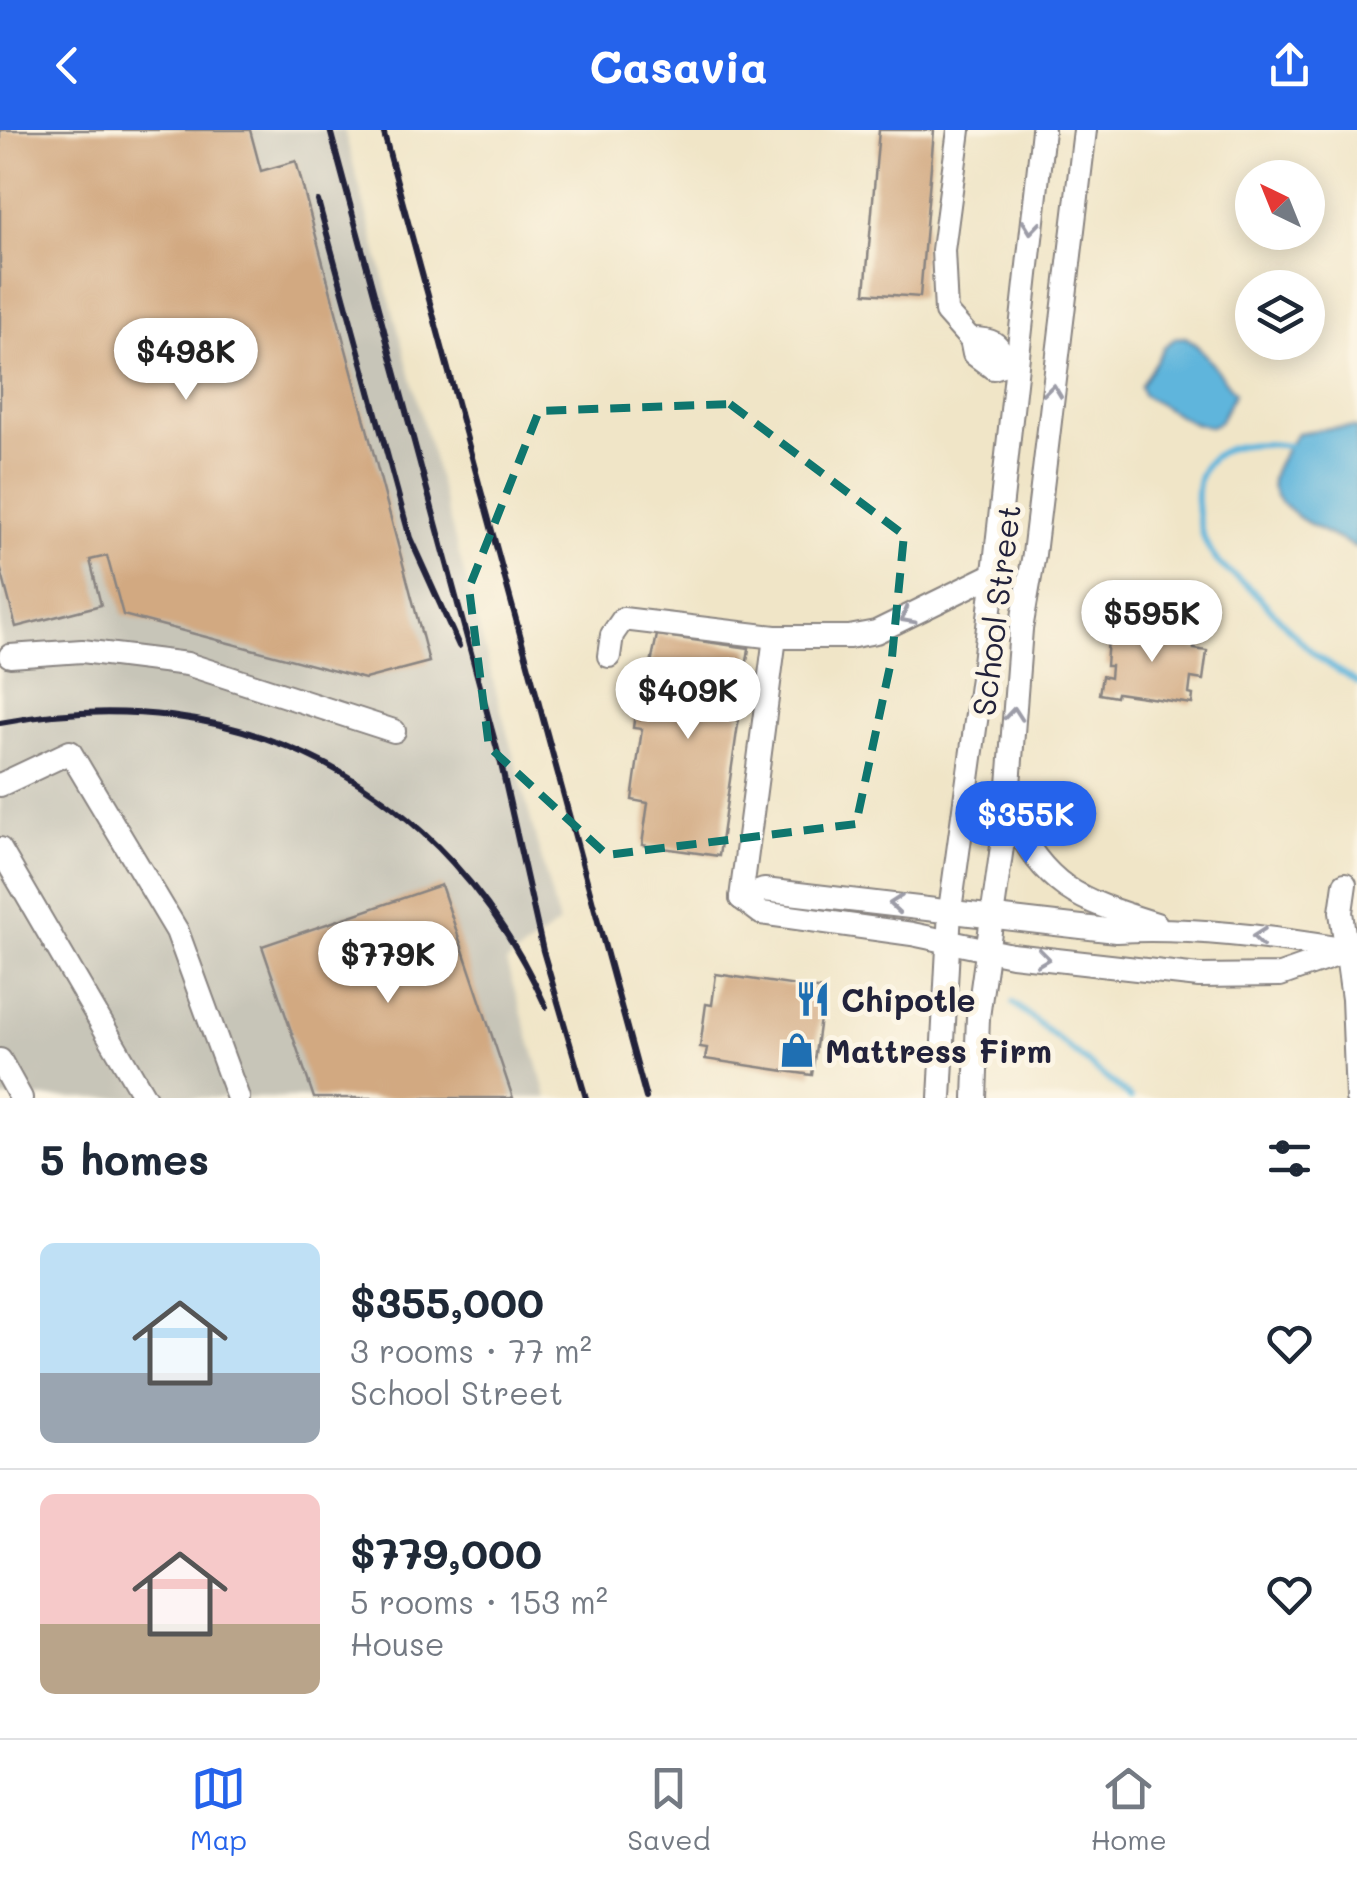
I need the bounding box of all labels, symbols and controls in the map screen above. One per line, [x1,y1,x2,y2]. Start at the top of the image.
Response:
text: Casavia [589,36,768,94]
icon: back [40,38,95,93]
icon: share [1262,38,1317,93]
north arrow [1235,160,1325,250]
map controls [1235,160,1325,360]
one-way arrow [1021,219,1043,235]
button: layers [1235,270,1325,360]
pin: $498K [116,318,256,403]
text: $498K [136,329,236,371]
one-way arrow [1042,383,1063,399]
street label: School Street [961,502,1029,718]
pin: $595K [1082,580,1222,665]
text: $595K [1103,591,1201,633]
one-way arrow [899,605,917,625]
pin: $409K [618,657,758,742]
text: $409K [638,668,738,710]
one-way arrow [1003,705,1025,721]
pin: $355K [956,781,1096,866]
text: $355K [977,792,1075,834]
one-way arrow [888,894,904,915]
pin: $779K [318,921,458,1006]
one-way arrow [1250,927,1266,948]
text: $779K [340,932,436,974]
one-way arrow [1034,947,1051,968]
place label: Chipotle [841,978,976,1020]
restaurant icon: Chipotle [794,980,832,1018]
place label: Mattress Firm [825,1029,1052,1071]
shop icon: Mattress Firm [778,1031,816,1069]
text: 5 homes [40,1131,209,1186]
icon: filters [1262,1131,1317,1186]
text: $355,000 [350,1274,544,1329]
icon: home [120,1283,240,1403]
icon: heart [1262,1316,1317,1371]
text: 3 rooms · 77 m² [350,1329,592,1371]
text: School Street [350,1371,563,1413]
text: $779,000 [350,1525,542,1580]
icon: home [120,1534,240,1654]
icon: heart [1262,1567,1317,1622]
text: 5 rooms · 153 m² [350,1580,608,1622]
text: House [350,1622,445,1664]
tab: Map [190,1761,247,1857]
tab: Saved [627,1761,710,1857]
tab: Home [1091,1761,1167,1857]

